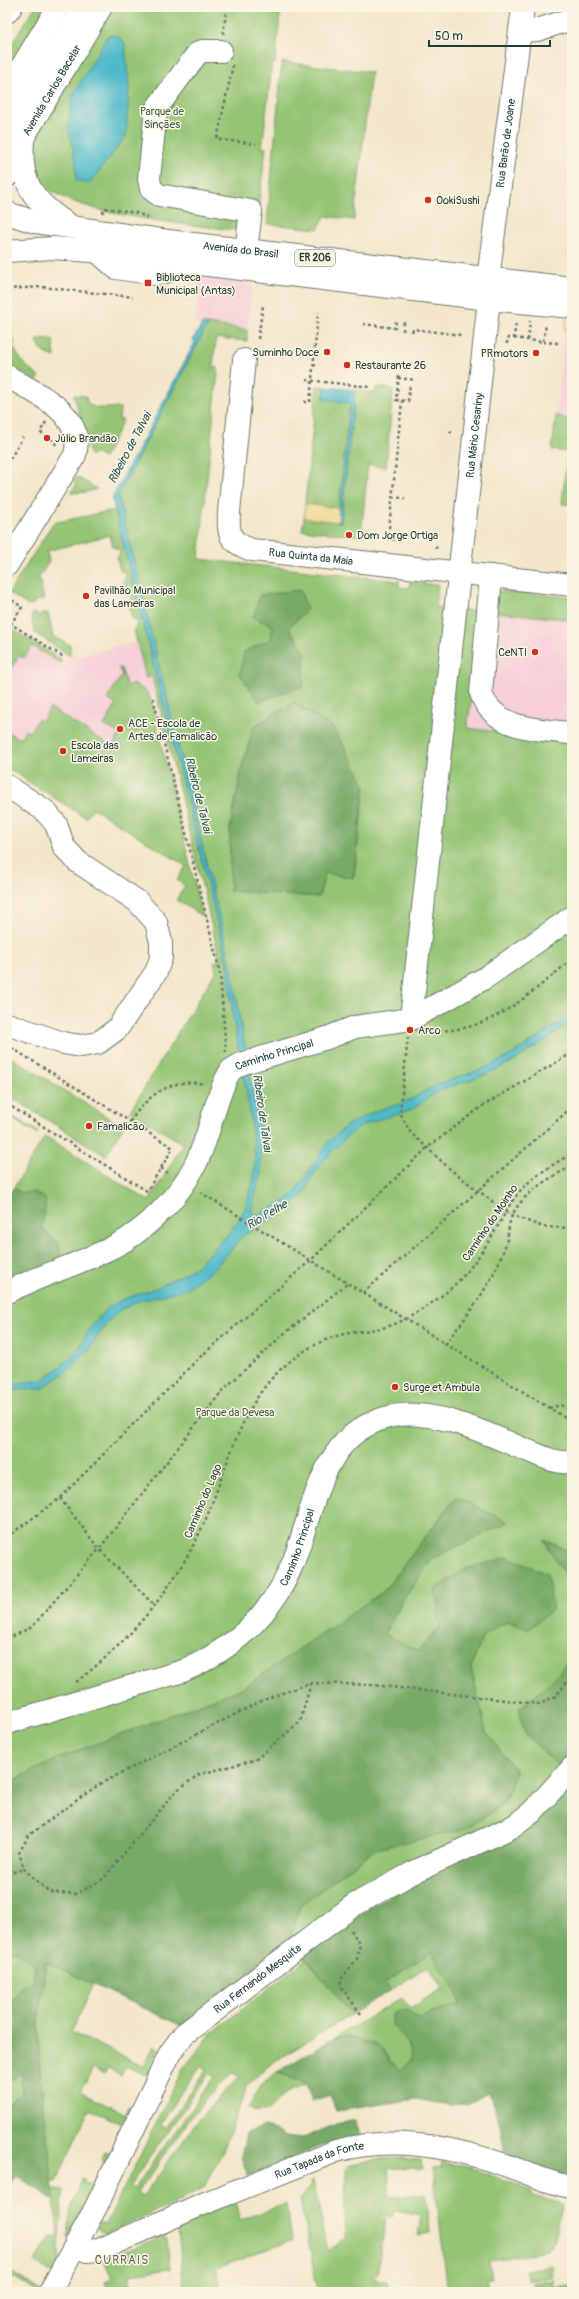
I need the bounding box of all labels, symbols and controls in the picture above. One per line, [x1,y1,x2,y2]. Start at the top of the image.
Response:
scale bar [429,22,550,48]
text: 50 m [435,29,463,44]
street label: Avenida Carlos Bacelar [19,42,84,138]
street label: Rua Barão de Joane [493,97,518,188]
park label: Parque de Sinçães [140,105,185,131]
place label: OokiSushi [436,194,480,207]
marker: OokiSushi [423,195,433,205]
street label: Avenida do Brasil [202,239,279,260]
road number: ER 206 [295,250,335,266]
place label: Biblioteca Municipal (Antas) [156,271,236,297]
marker: Biblioteca Municipal (Antas) [143,278,153,288]
place label: Suminho Doce [252,346,320,359]
marker: Suminho Doce [322,347,332,357]
place label: PRmotors [481,347,528,360]
marker: PRmotors [531,348,541,358]
place label: Restaurante 26 [355,359,426,372]
marker: Restaurante 26 [342,360,352,370]
street label: Rua Mário Cesariny [463,392,485,479]
water label: Ribeiro de Talvai [105,408,156,486]
place label: Júlio Brandão [55,432,117,445]
marker: Júlio Brandão [42,433,52,443]
place label: Dom Jorge Ortiga [357,529,438,542]
marker: Dom Jorge Ortiga [344,530,354,540]
street label: Rua Quinta da Maia [268,545,354,568]
place label: Pavilhão Municipal das Lameiras [94,584,176,610]
marker: Pavilhão Municipal das Lameiras [81,591,91,601]
place label: CeNTI [498,646,527,659]
marker: CeNTI [530,647,540,657]
place label: ACE - Escola de Artes de Famalicão [128,717,217,743]
marker: ACE - Escola de Artes de Famalicão [115,724,125,734]
place label: Escola das Lameiras [71,739,119,765]
marker: Escola das Lameiras [58,746,68,756]
water label: Ribeiro de Talvai [181,755,215,837]
place label: Arco [418,1024,441,1037]
marker: Arco [405,1025,415,1035]
street label: Caminho Principal [232,1036,315,1073]
water label: Ribeiro de Talvai [249,1073,275,1155]
place label: Famalicão [97,1120,145,1133]
marker: Famalicão [84,1121,94,1131]
street label: Caminho do Moinho [460,1182,520,1264]
water label: Rio Pelhe [244,1196,291,1233]
place label: Surge et Ambula [403,1381,480,1394]
marker: Surge et Ambula [390,1382,400,1392]
park label: Parque da Devesa [196,1406,274,1419]
street label: Caminho do Lago [182,1462,225,1540]
street label: Caminho Principal [277,1507,317,1588]
street label: Rua Fernando Mesquita [211,1941,304,2016]
street label: Rua Tapada da Fonte [273,2139,365,2181]
district label: CURRAIS [95,2253,149,2268]

